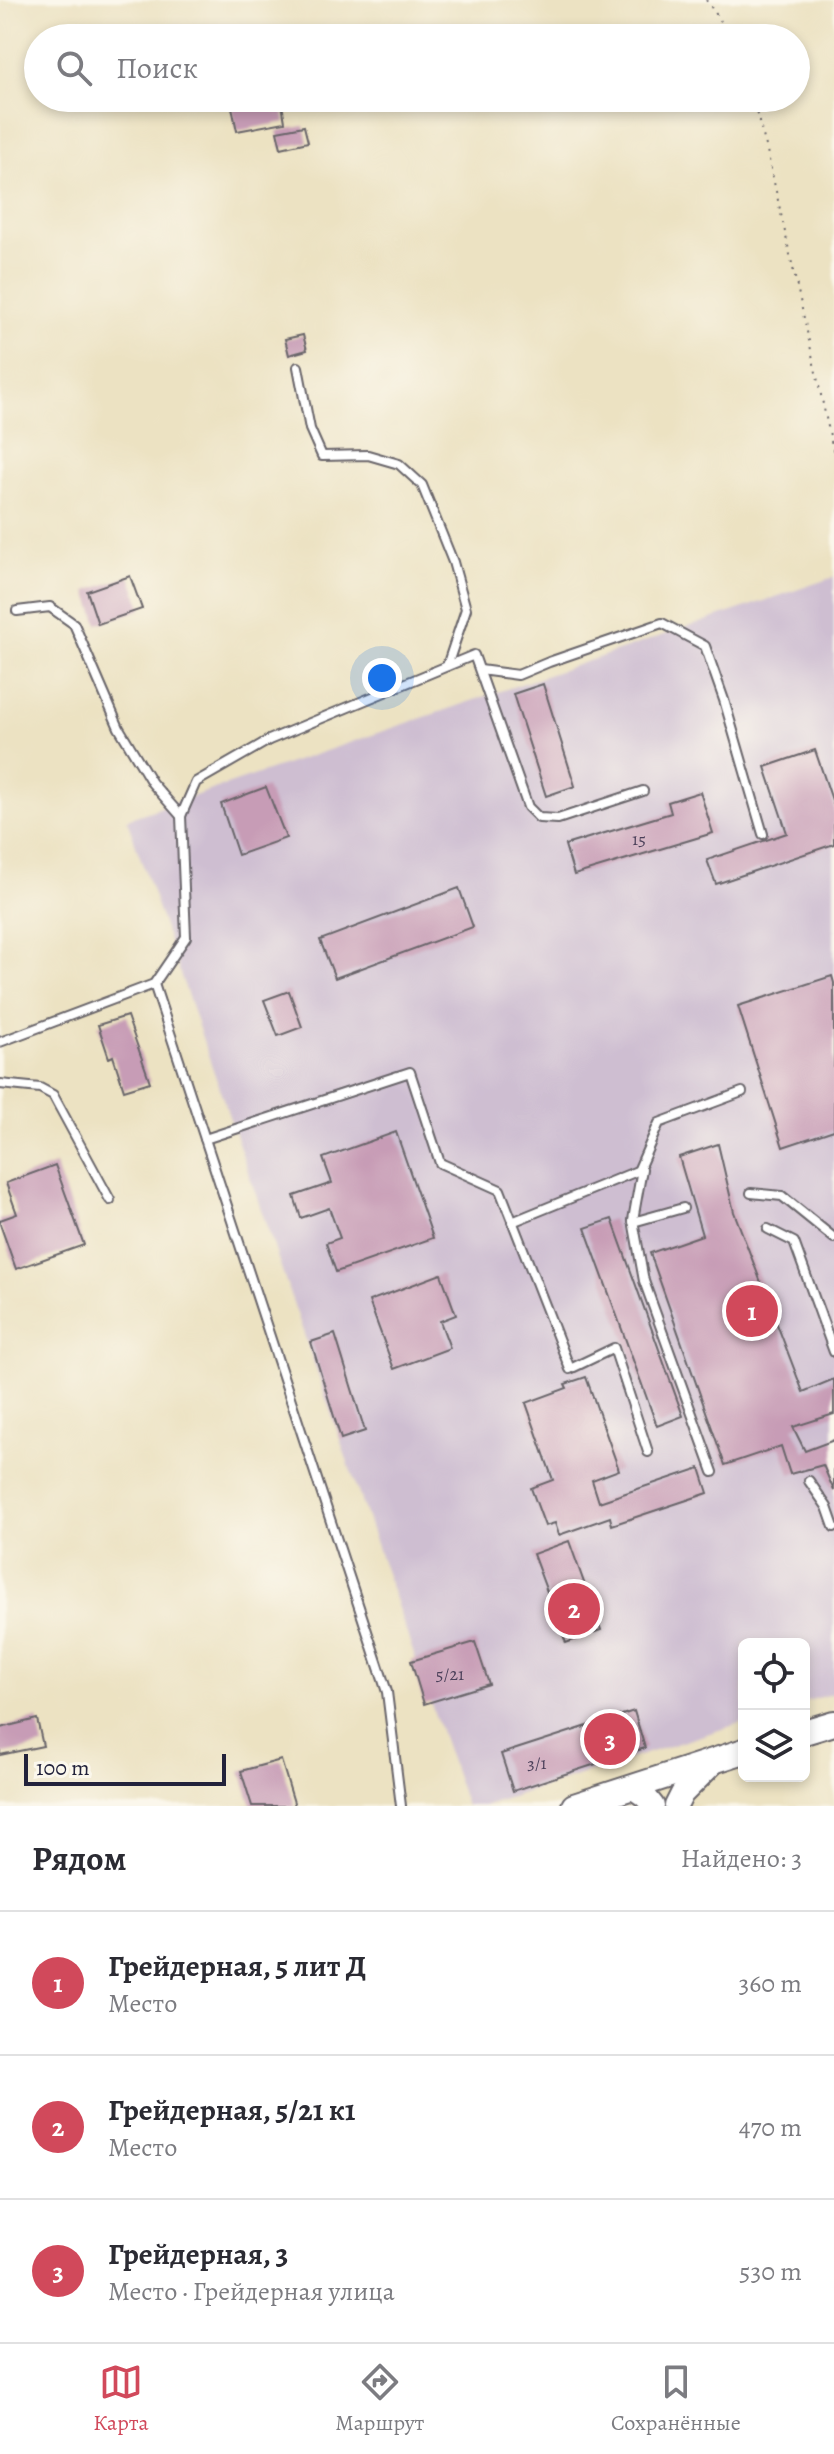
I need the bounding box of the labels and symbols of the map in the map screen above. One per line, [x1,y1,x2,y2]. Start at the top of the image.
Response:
your location [362,658,402,698]
house number: 15 [632,827,646,851]
pin: 1 [726,1281,778,1341]
pin: 2 [548,1579,600,1639]
house number: 5/21 [436,1662,464,1686]
pin: 3 [584,1709,636,1769]
scale bar [24,1750,226,1786]
house number: 3/1 [527,1751,547,1775]

